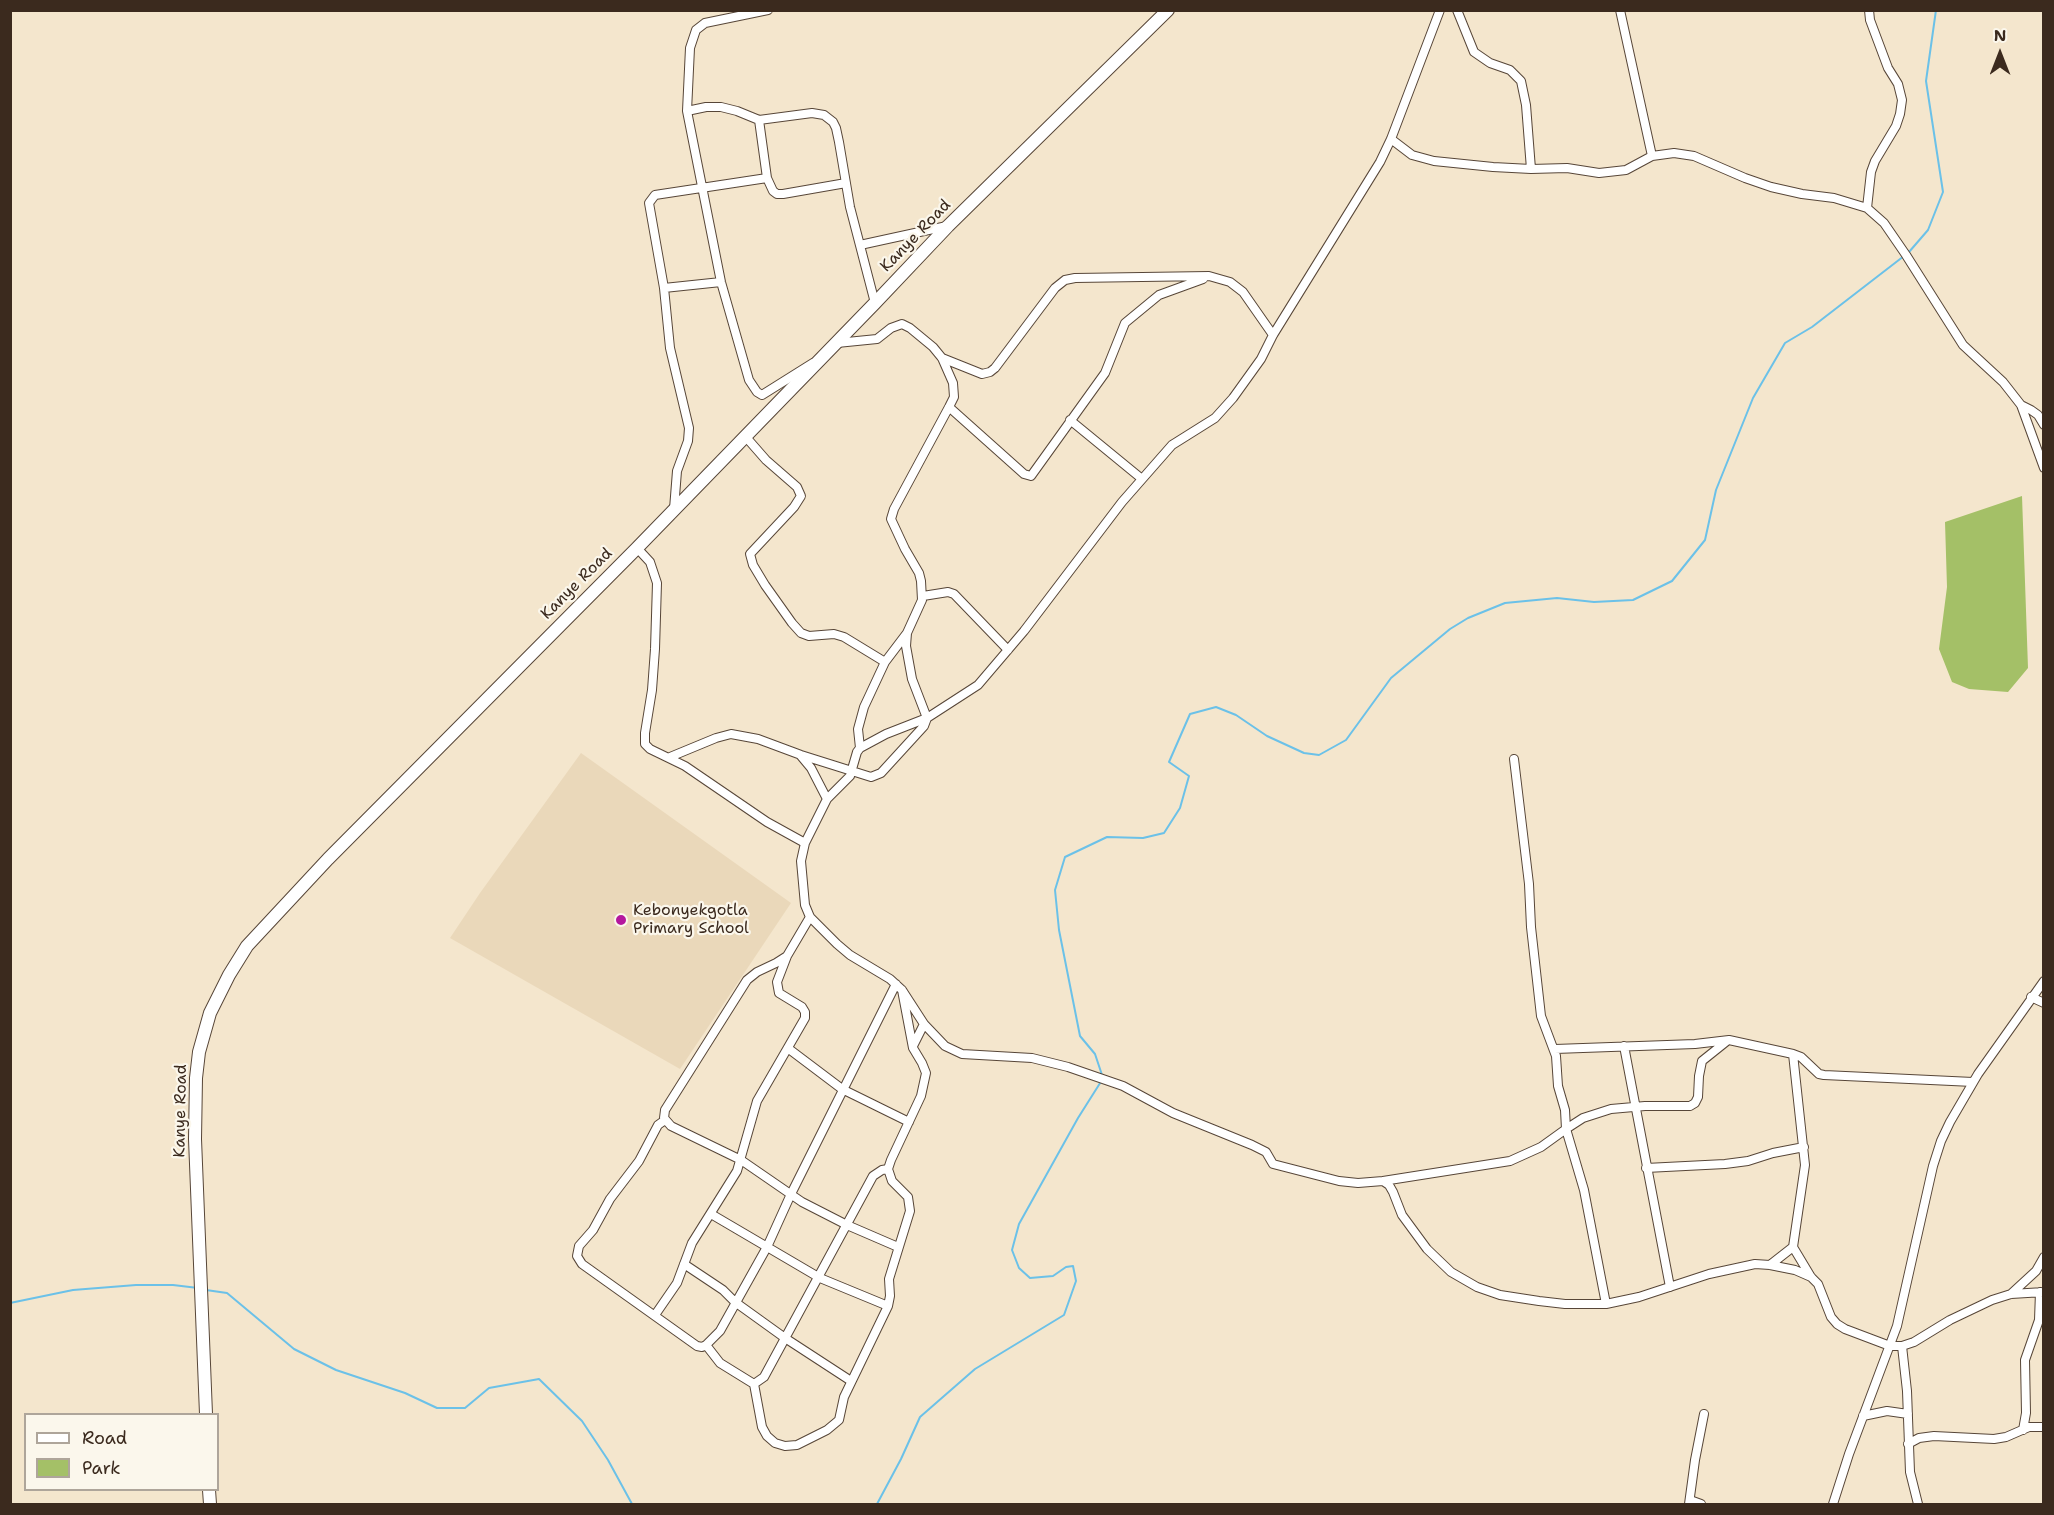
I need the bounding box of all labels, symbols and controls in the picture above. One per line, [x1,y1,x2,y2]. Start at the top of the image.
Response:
north arrow [1970,24,2030,84]
text: N [1994,25,2006,46]
street label: Kanye Road [877,196,955,276]
street label: Kanye Road [537,544,617,624]
place label: Kebonyekgotla Primary School [633,901,749,939]
marker: Kebonyekgotla Primary School [614,913,628,927]
street label: Kanye Road [171,1064,191,1158]
legend [24,1413,219,1491]
text: Road [82,1426,127,1450]
text: Park [82,1456,121,1480]

